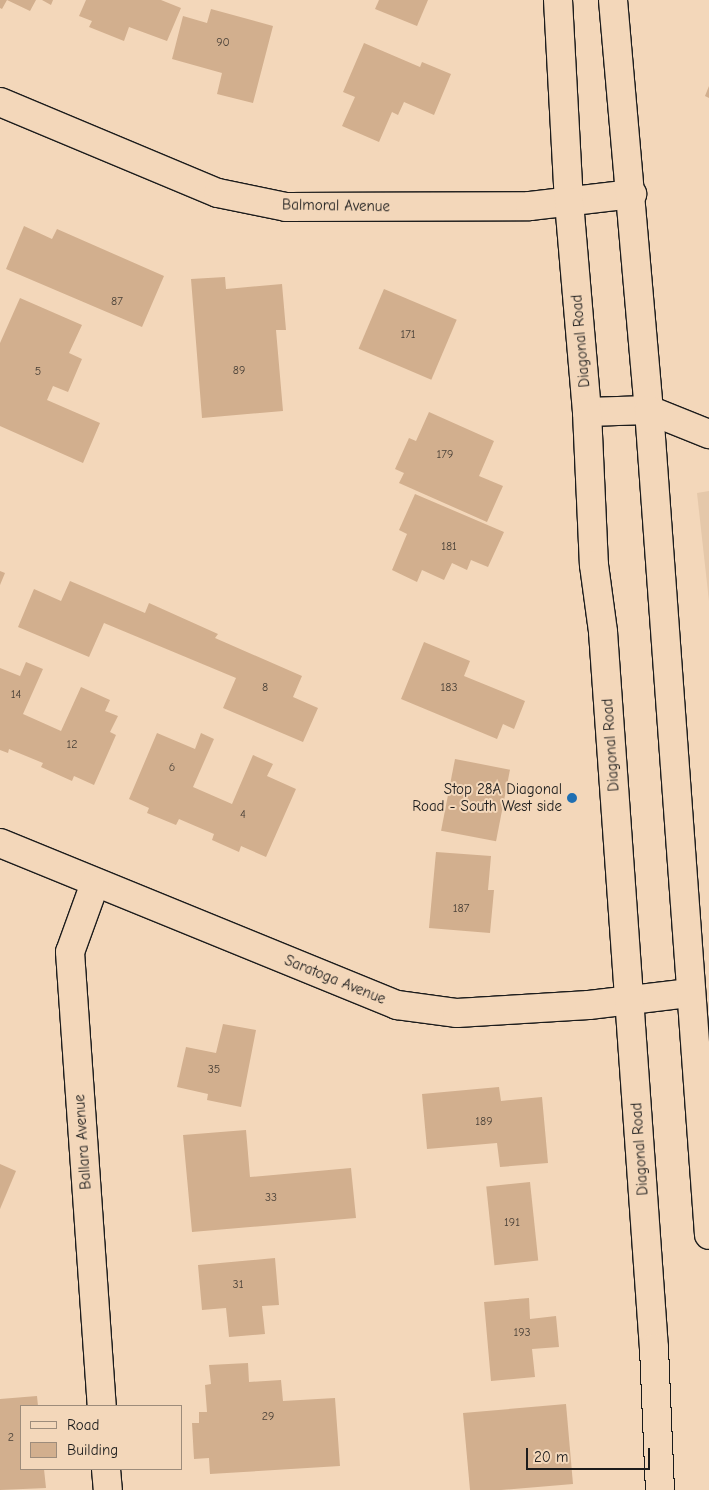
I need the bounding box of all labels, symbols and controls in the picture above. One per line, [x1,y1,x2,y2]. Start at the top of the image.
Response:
house number: 90 [216,36,230,50]
street label: Balmoral Avenue [282,196,390,216]
street label: Diagonal Road [568,294,594,388]
house number: 87 [111,295,123,309]
house number: 171 [400,328,416,342]
house number: 89 [233,364,245,378]
house number: 5 [35,365,41,379]
house number: 179 [437,448,453,462]
house number: 181 [441,540,457,554]
house number: 8 [262,681,268,695]
house number: 183 [440,681,458,695]
house number: 14 [11,688,21,702]
street label: Diagonal Road [599,698,623,792]
house number: 12 [66,738,78,752]
house number: 6 [169,761,175,775]
place label: Stop 28A Diagonal Road - South West side [412,780,562,815]
marker: Stop 28A Diagonal Road - South West side [566,792,578,804]
house number: 4 [240,808,246,822]
house number: 187 [453,902,469,916]
street label: Saratoga Avenue [282,952,388,1008]
house number: 35 [208,1063,220,1077]
street label: Ballara Avenue [71,1094,95,1190]
street label: Diagonal Road [628,1102,652,1196]
house number: 189 [475,1115,493,1129]
house number: 33 [265,1191,277,1205]
house number: 191 [504,1216,520,1230]
house number: 31 [233,1278,243,1292]
house number: 193 [513,1326,531,1340]
legend [20,1405,182,1470]
house number: 29 [262,1410,274,1424]
text: Road [67,1416,99,1434]
house number: 2 [8,1431,14,1445]
scale bar [529,1438,653,1470]
text: Building [67,1441,118,1459]
text: 20 m [534,1448,568,1466]

